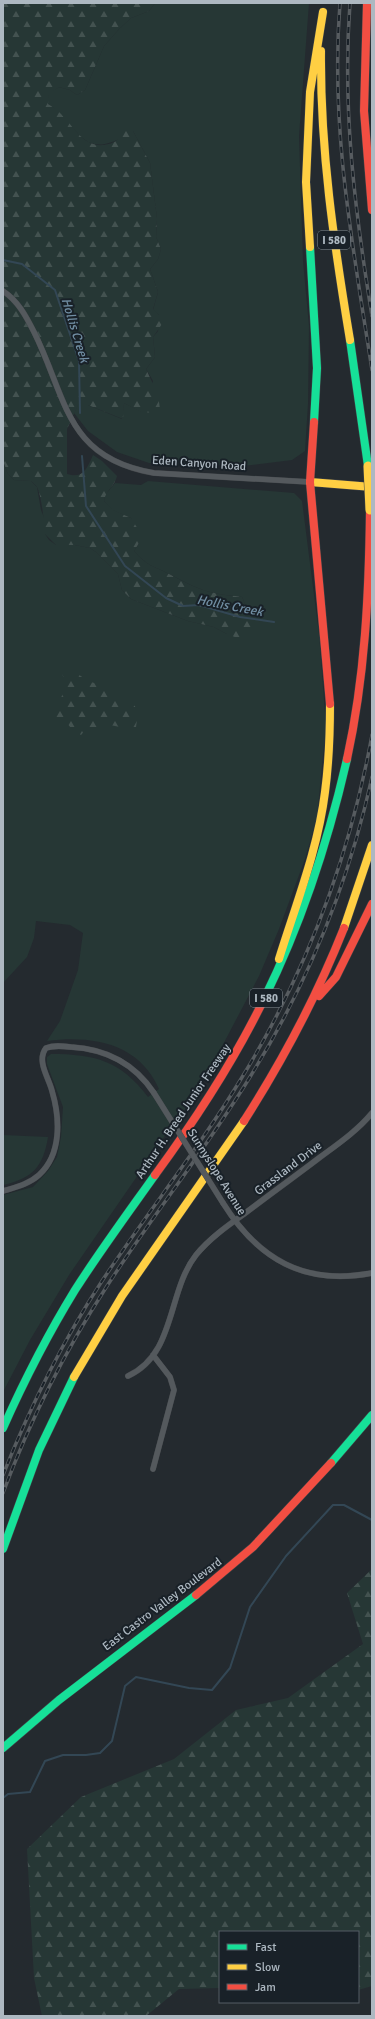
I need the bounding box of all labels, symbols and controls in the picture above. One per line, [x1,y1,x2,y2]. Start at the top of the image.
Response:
road number: I 580 [318,231,350,249]
water label: Hollis Creek [58,296,93,366]
street label: Eden Canyon Road [151,453,247,474]
water label: Hollis Creek [195,592,266,621]
road number: I 580 [250,989,282,1007]
street label: Arthur H. Breed Junior Freeway [133,1041,235,1182]
street label: Sunnyslope Avenue [184,1126,249,1218]
street label: Grassland Drive [252,1138,325,1199]
street label: East Castro Valley Boulevard [100,1555,225,1654]
legend [219,1931,359,2003]
text: Fast [255,1940,276,1955]
text: Slow [255,1960,280,1975]
text: Jam [255,1980,276,1995]

